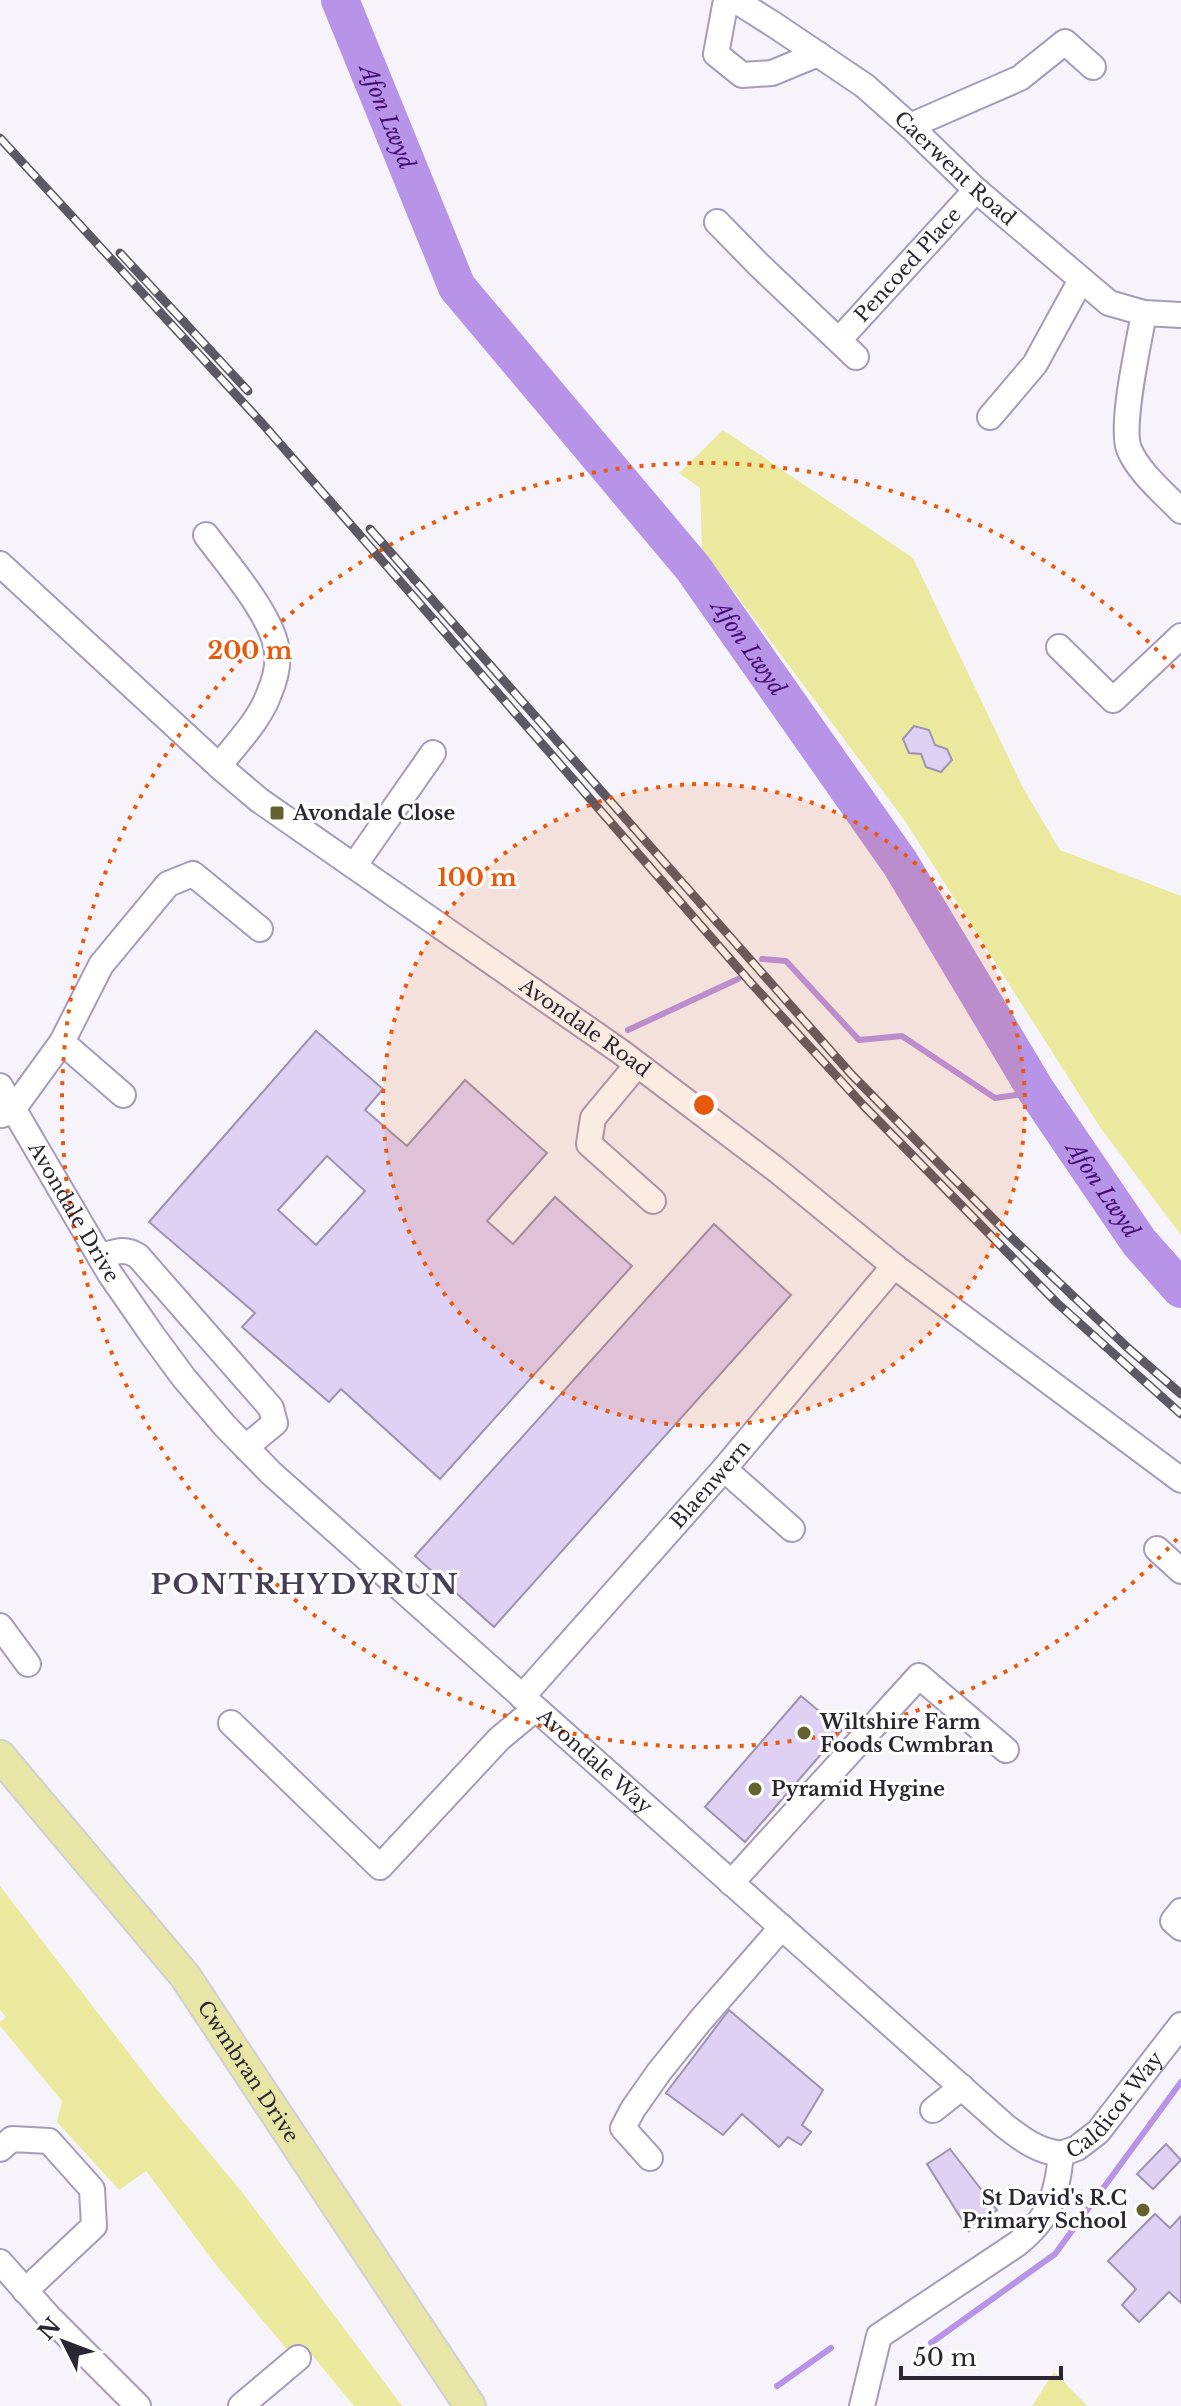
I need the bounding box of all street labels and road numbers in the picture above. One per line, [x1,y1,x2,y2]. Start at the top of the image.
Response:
street label: Caerwent Road [890,106,1021,230]
street label: Pencoed Place [850,203,966,327]
street label: Avondale Road [514,973,655,1082]
street label: Avondale Drive [23,1137,124,1287]
street label: Blaenwern [665,1435,755,1533]
street label: Avondale Way [532,1703,658,1819]
street label: Cwmbran Drive [193,1996,304,2147]
street label: Caldicot Way [1063,2047,1168,2163]

